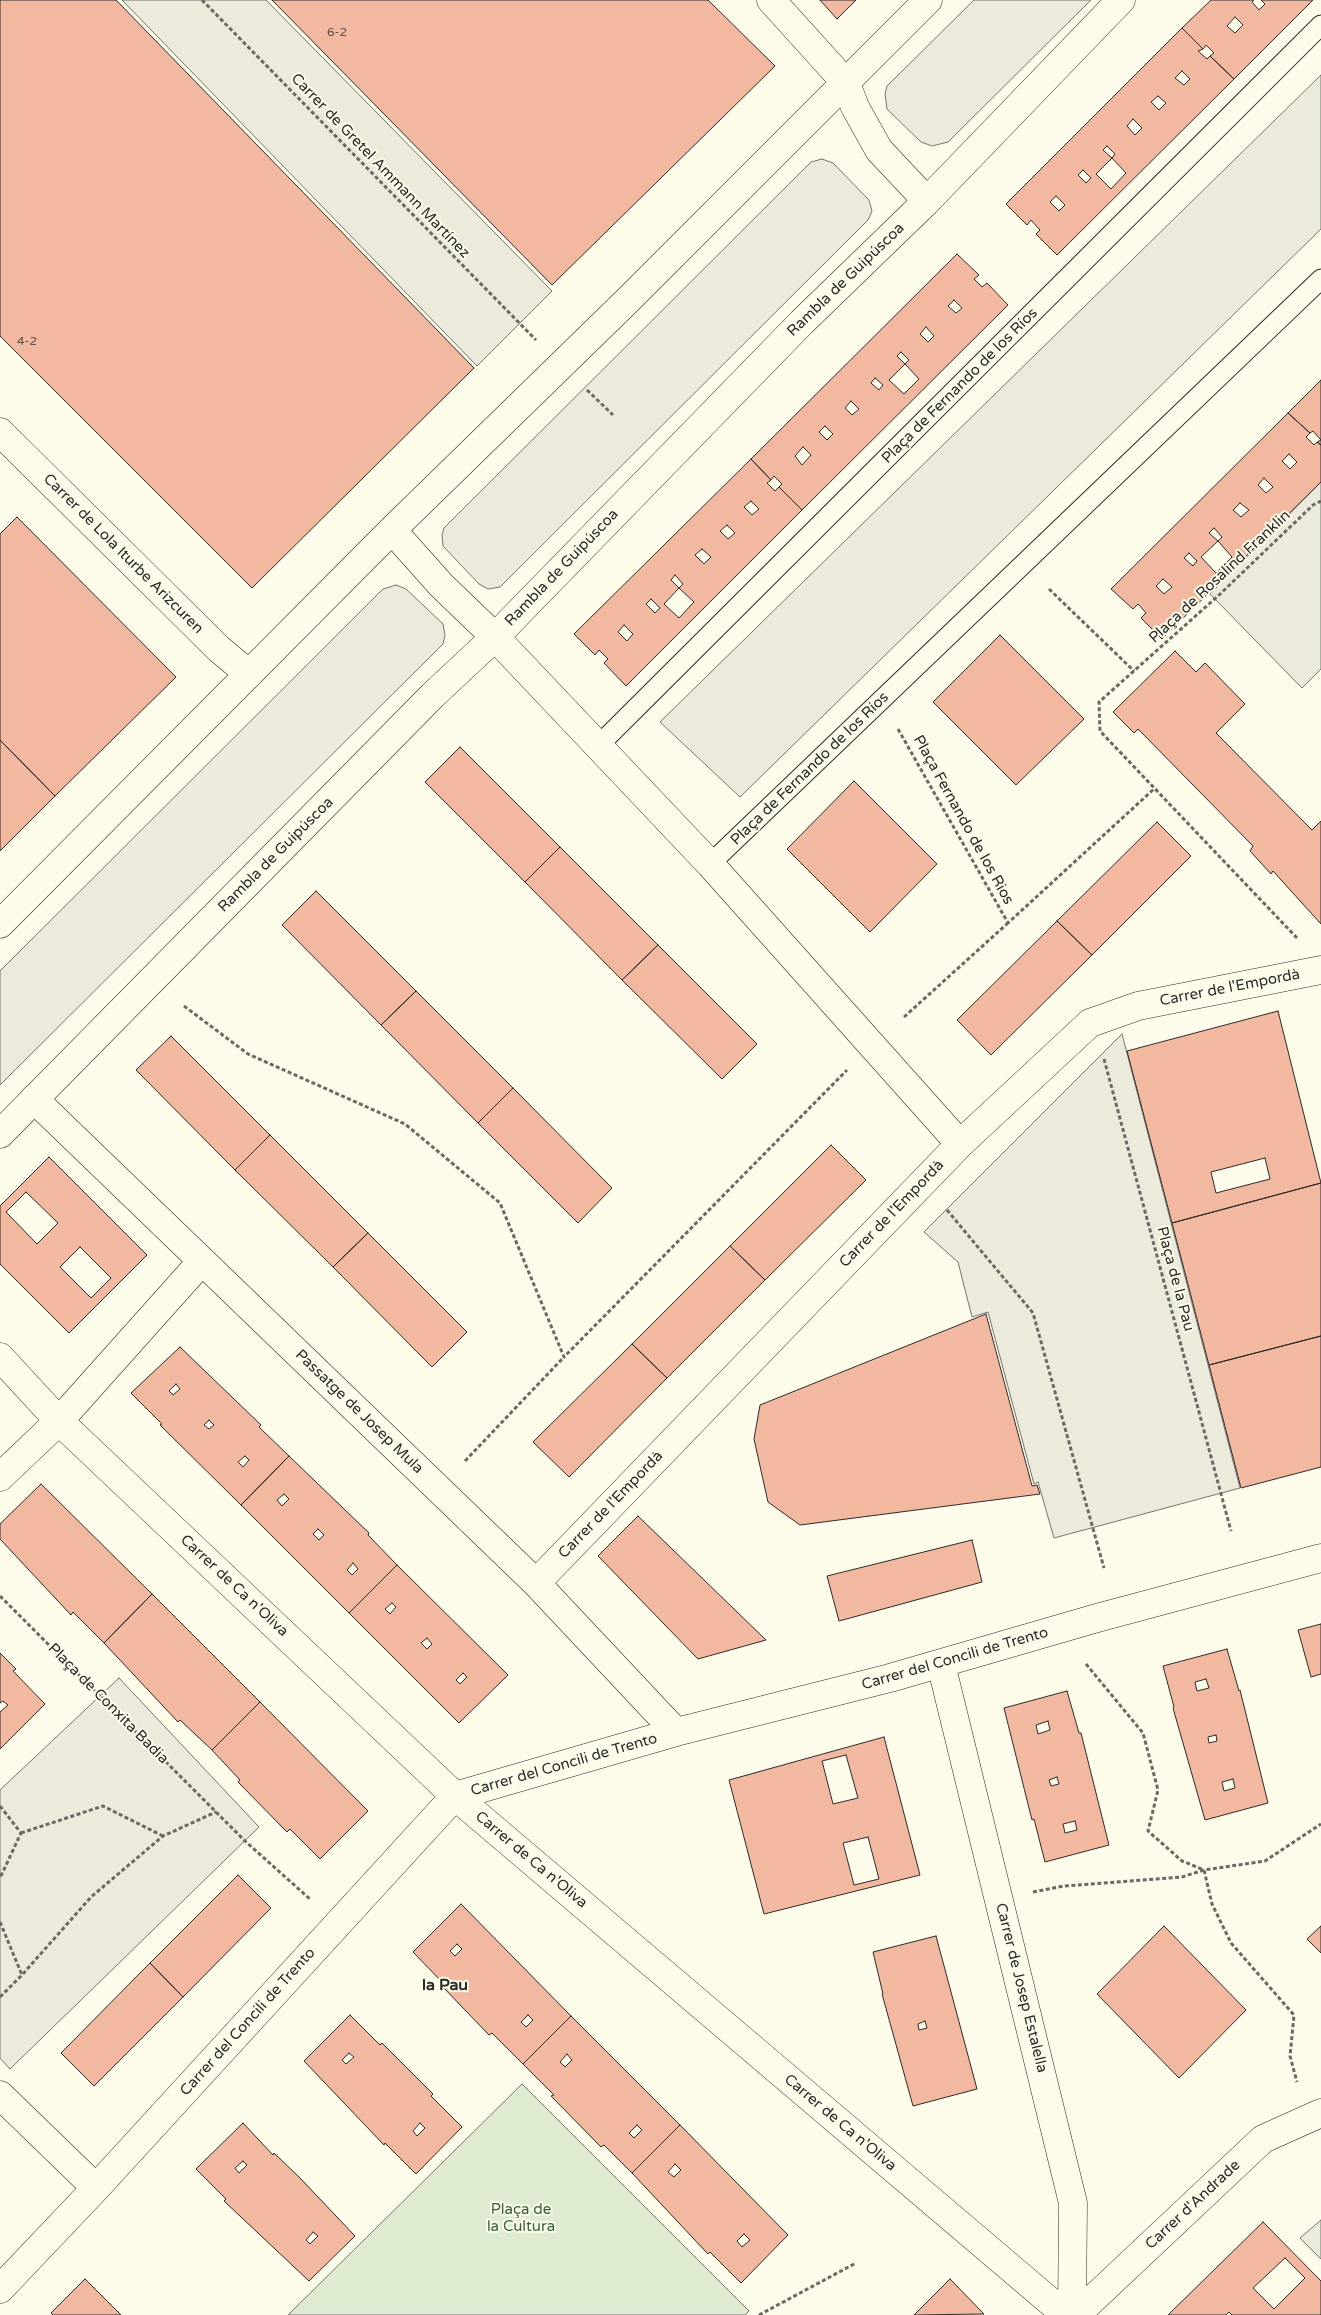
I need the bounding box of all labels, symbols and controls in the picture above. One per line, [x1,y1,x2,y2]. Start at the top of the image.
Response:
house number: 6-2 [327,26,347,40]
street label: Carrer de Gretel Ammann Martínez [287,70,473,262]
street label: Rambla de Guipúscoa [784,219,908,341]
street label: Plaça de Fernando de los Ríos [878,304,1042,468]
house number: 4-2 [17,335,37,349]
street label: Carrer de Lola Iturbe Arizcuren [39,470,207,638]
street label: Rambla de Guipúscoa [501,506,623,630]
street label: Plaça de Rosalind Franklin [1146,507,1294,647]
street label: Plaça de Fernando de los Ríos [727,689,893,849]
street label: Plaça Fernando de los Rios [909,732,1017,908]
street label: Rambla de Guipúscoa [215,794,337,916]
street label: Carrer de l'Empordà [1158,966,1302,1010]
street label: Carrer de l'Empordà [836,1157,948,1271]
street label: Plaça de la Pau [1152,1225,1198,1333]
street label: Passatge de Josep Mula [291,1346,427,1478]
street label: Carrer de l'Empordà [555,1448,667,1562]
street label: Carrer de Ca n'Oliva [176,1531,292,1641]
street label: Carrer del Concili de Trento [860,1624,1050,1694]
street label: Plaça de Conxita Badia [44,1640,172,1768]
street label: Carrer del Concili de Trento [469,1730,659,1800]
street label: Carrer de Ca n'Oliva [471,1808,591,1912]
street label: Carrer de Josep Estalella [991,1901,1051,2075]
street label: Carrer del Concili de Trento [177,1944,319,2100]
district label: la Pau [422,1976,468,1996]
street label: Carrer de Ca n'Oliva [780,2071,900,2175]
street label: Carrer d'Andrade [1142,2157,1244,2253]
park label: Plaça de la Cultura [487,2201,555,2236]

